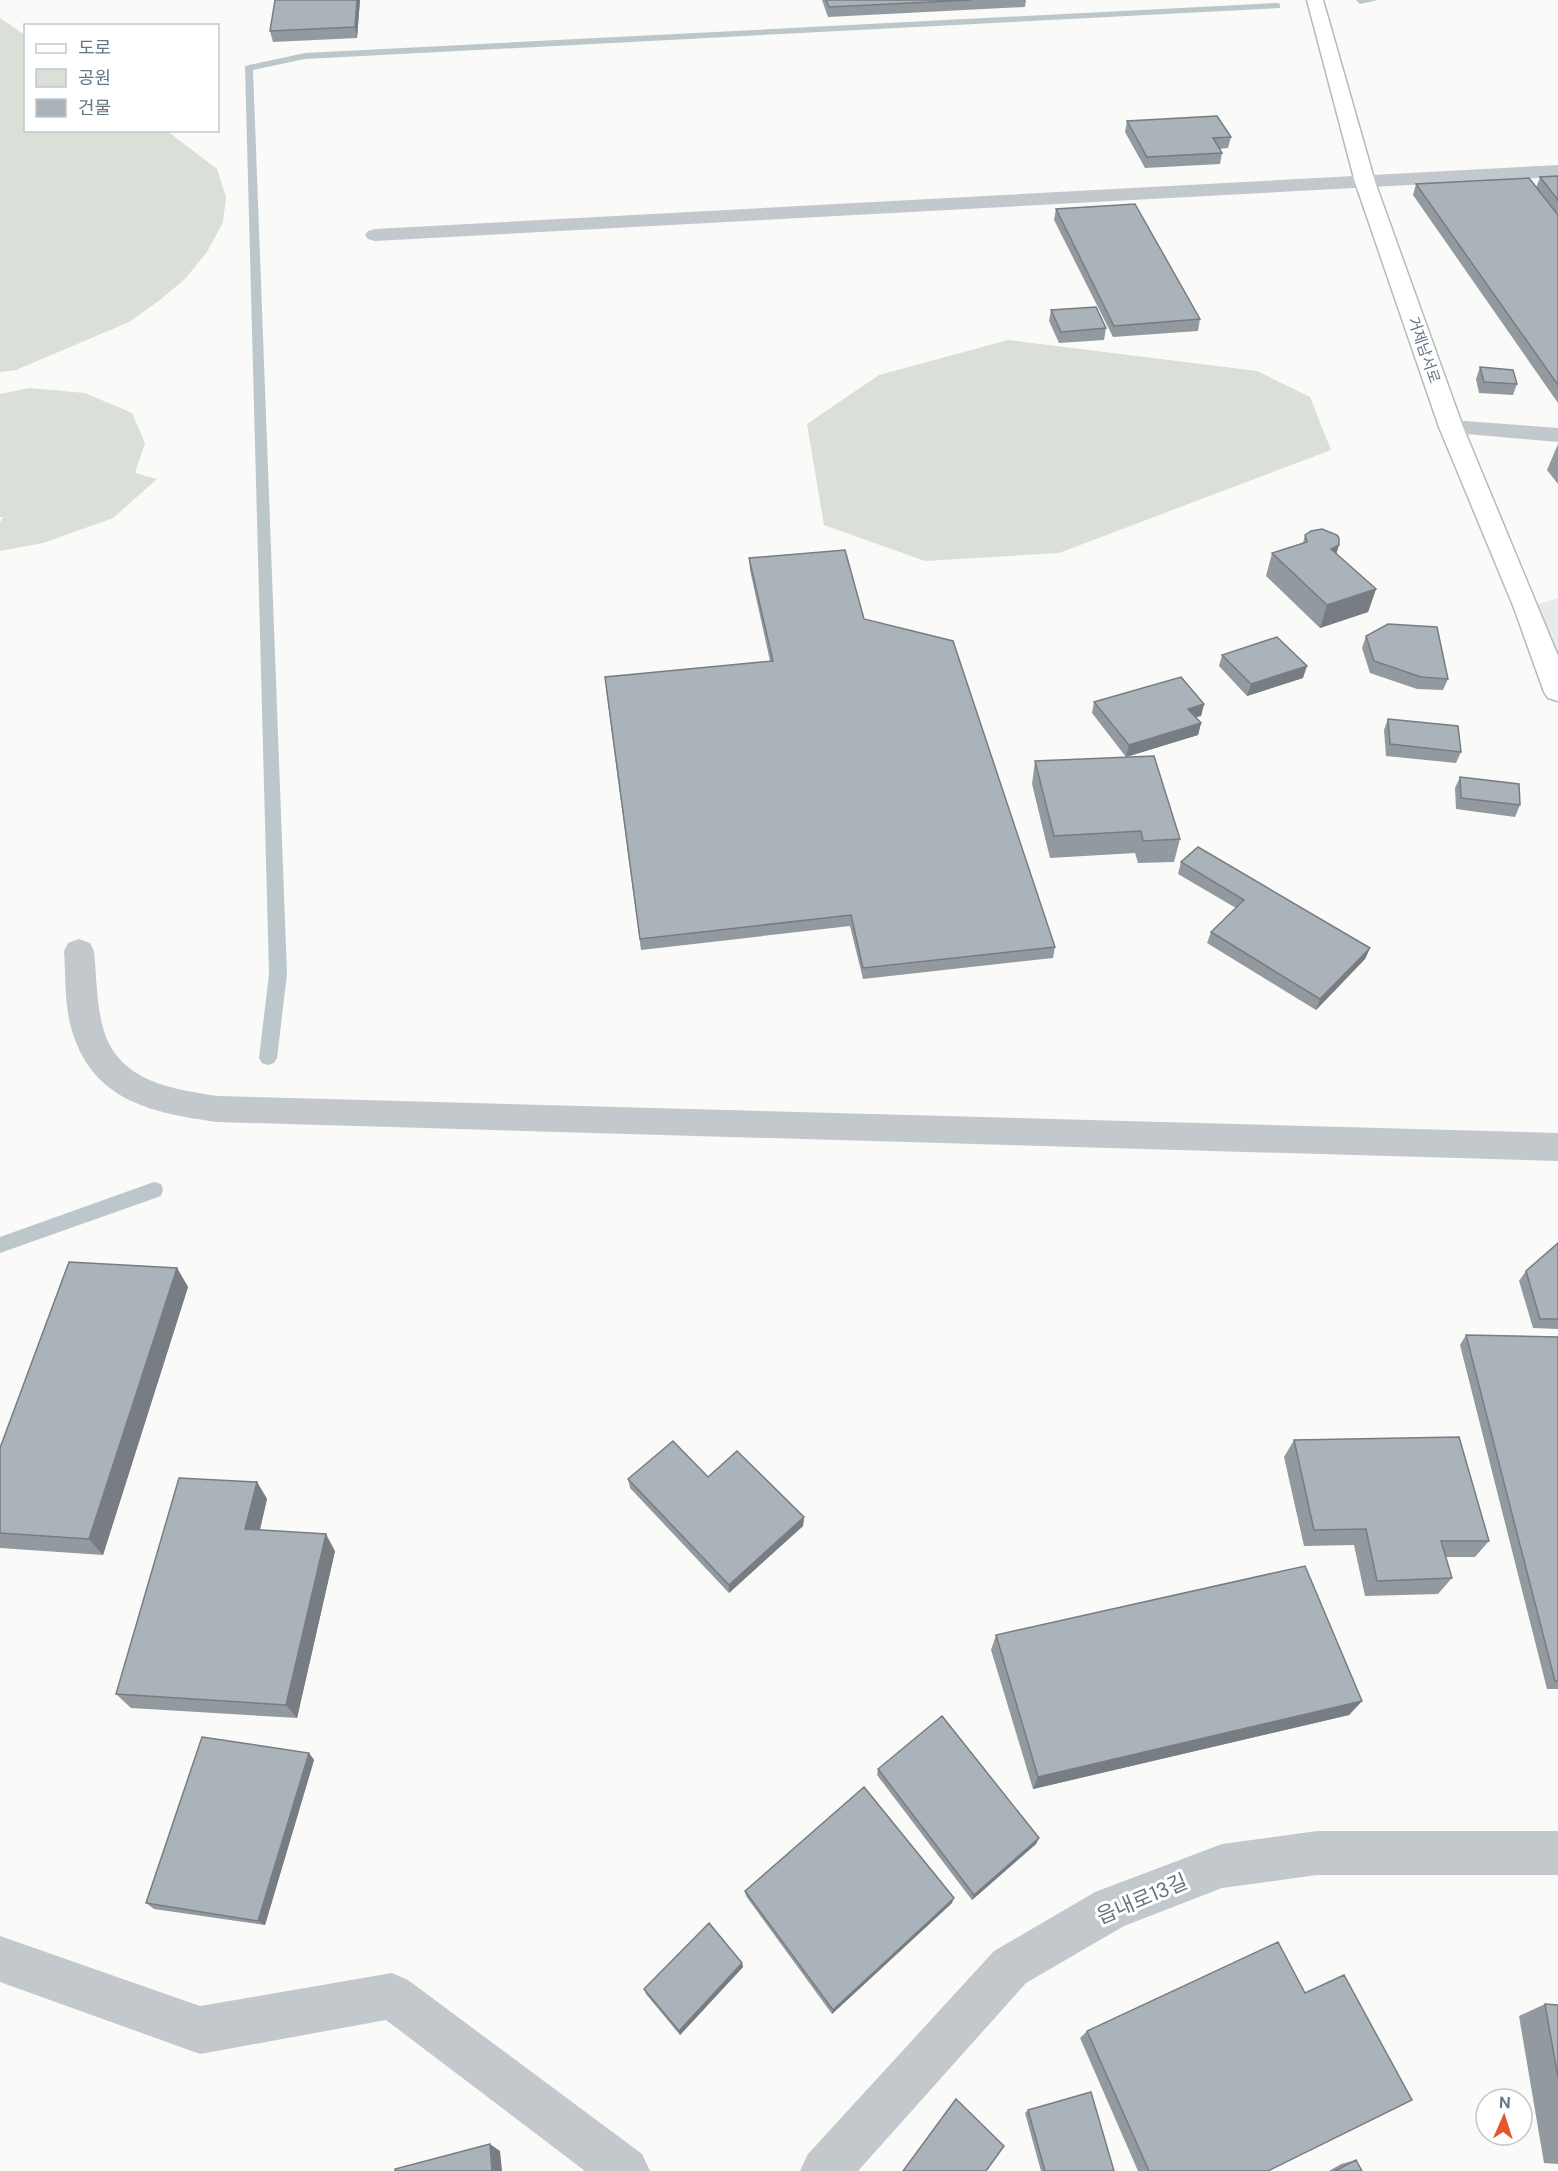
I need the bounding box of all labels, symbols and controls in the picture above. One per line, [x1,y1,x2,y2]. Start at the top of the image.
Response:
legend [24,24,219,132]
text: 도로 [78,36,111,60]
text: 공원 [78,66,111,90]
text: 건물 [78,96,111,120]
street label: 거제남서로 [1403,314,1445,386]
street label: 읍내로13길 [1092,1867,1192,1931]
north arrow [1474,2087,1534,2147]
text: N [1498,2092,1511,2113]

